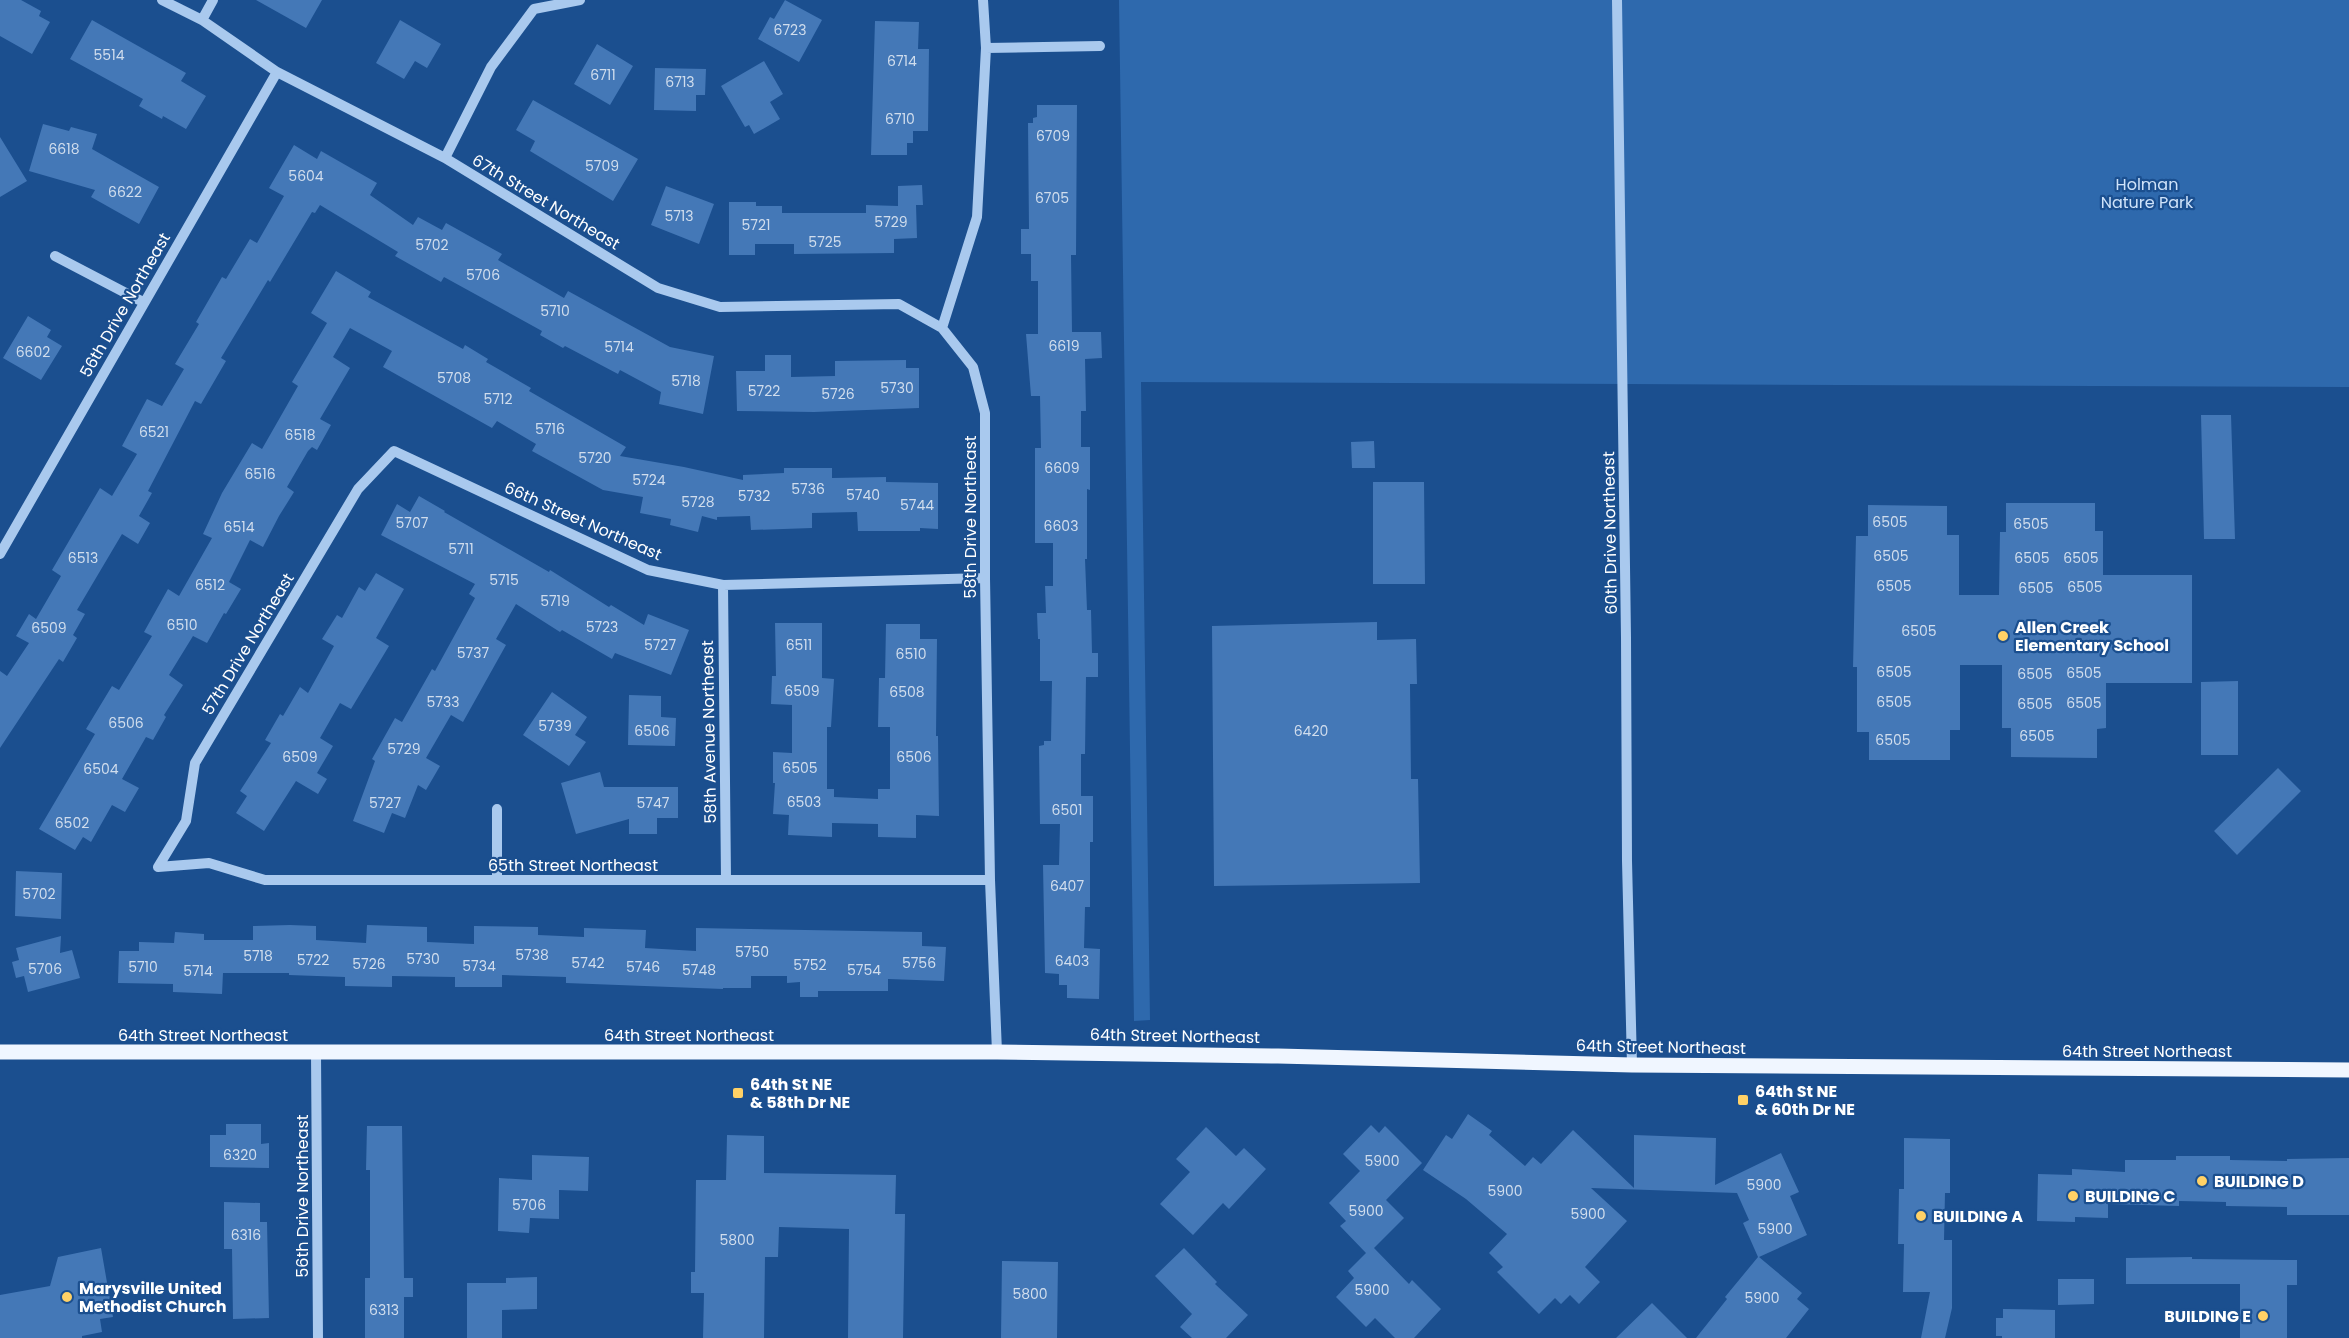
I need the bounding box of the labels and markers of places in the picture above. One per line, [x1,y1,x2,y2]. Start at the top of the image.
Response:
place label: Allen Creek Elementary School [2015,616,2169,657]
marker: Allen Creek Elementary School [1996,629,2010,643]
place label: 64th St NE & 58th Dr NE [750,1073,850,1114]
place label: 64th St NE & 60th Dr NE [1755,1080,1855,1121]
marker: 64th St NE & 58th Dr NE [731,1086,745,1100]
marker: 64th St NE & 60th Dr NE [1736,1093,1750,1107]
place label: BUILDING D [2214,1170,2304,1193]
marker: BUILDING D [2195,1174,2209,1188]
place label: BUILDING C [2085,1185,2175,1208]
marker: BUILDING C [2066,1189,2080,1203]
place label: BUILDING A [1933,1205,2023,1228]
marker: BUILDING A [1914,1209,1928,1223]
place label: Marysville United Methodist Church [79,1277,227,1318]
marker: Marysville United Methodist Church [60,1290,74,1304]
place label: BUILDING E [2164,1305,2251,1328]
marker: BUILDING E [2256,1309,2270,1323]

